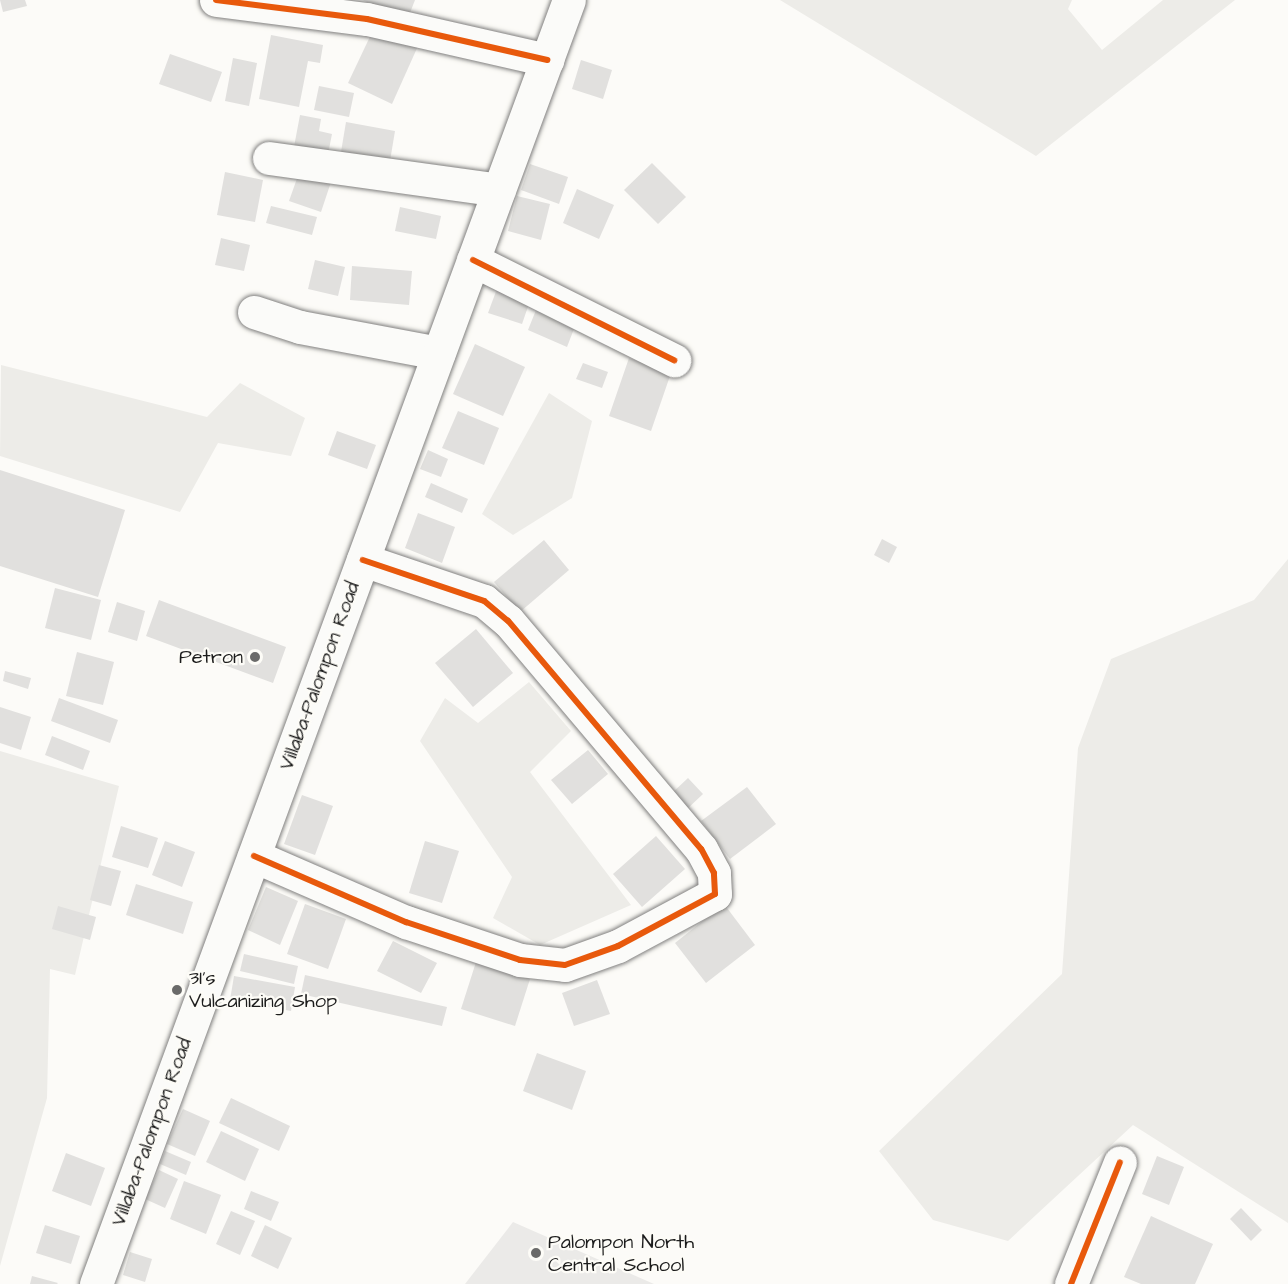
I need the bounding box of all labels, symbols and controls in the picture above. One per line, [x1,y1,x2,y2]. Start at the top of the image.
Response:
street label: Villaba-Palompon Road [275,578,365,774]
place label: Petron [179,645,243,669]
marker: Petron [248,650,262,664]
place label: 3I's Vulcanizing Shop [189,966,337,1013]
marker: 3I's Vulcanizing Shop [170,983,184,997]
street label: Villaba-Palompon Road [107,1034,197,1230]
place label: Palompon North Central School [548,1230,694,1277]
marker: Palompon North Central School [529,1246,543,1260]

